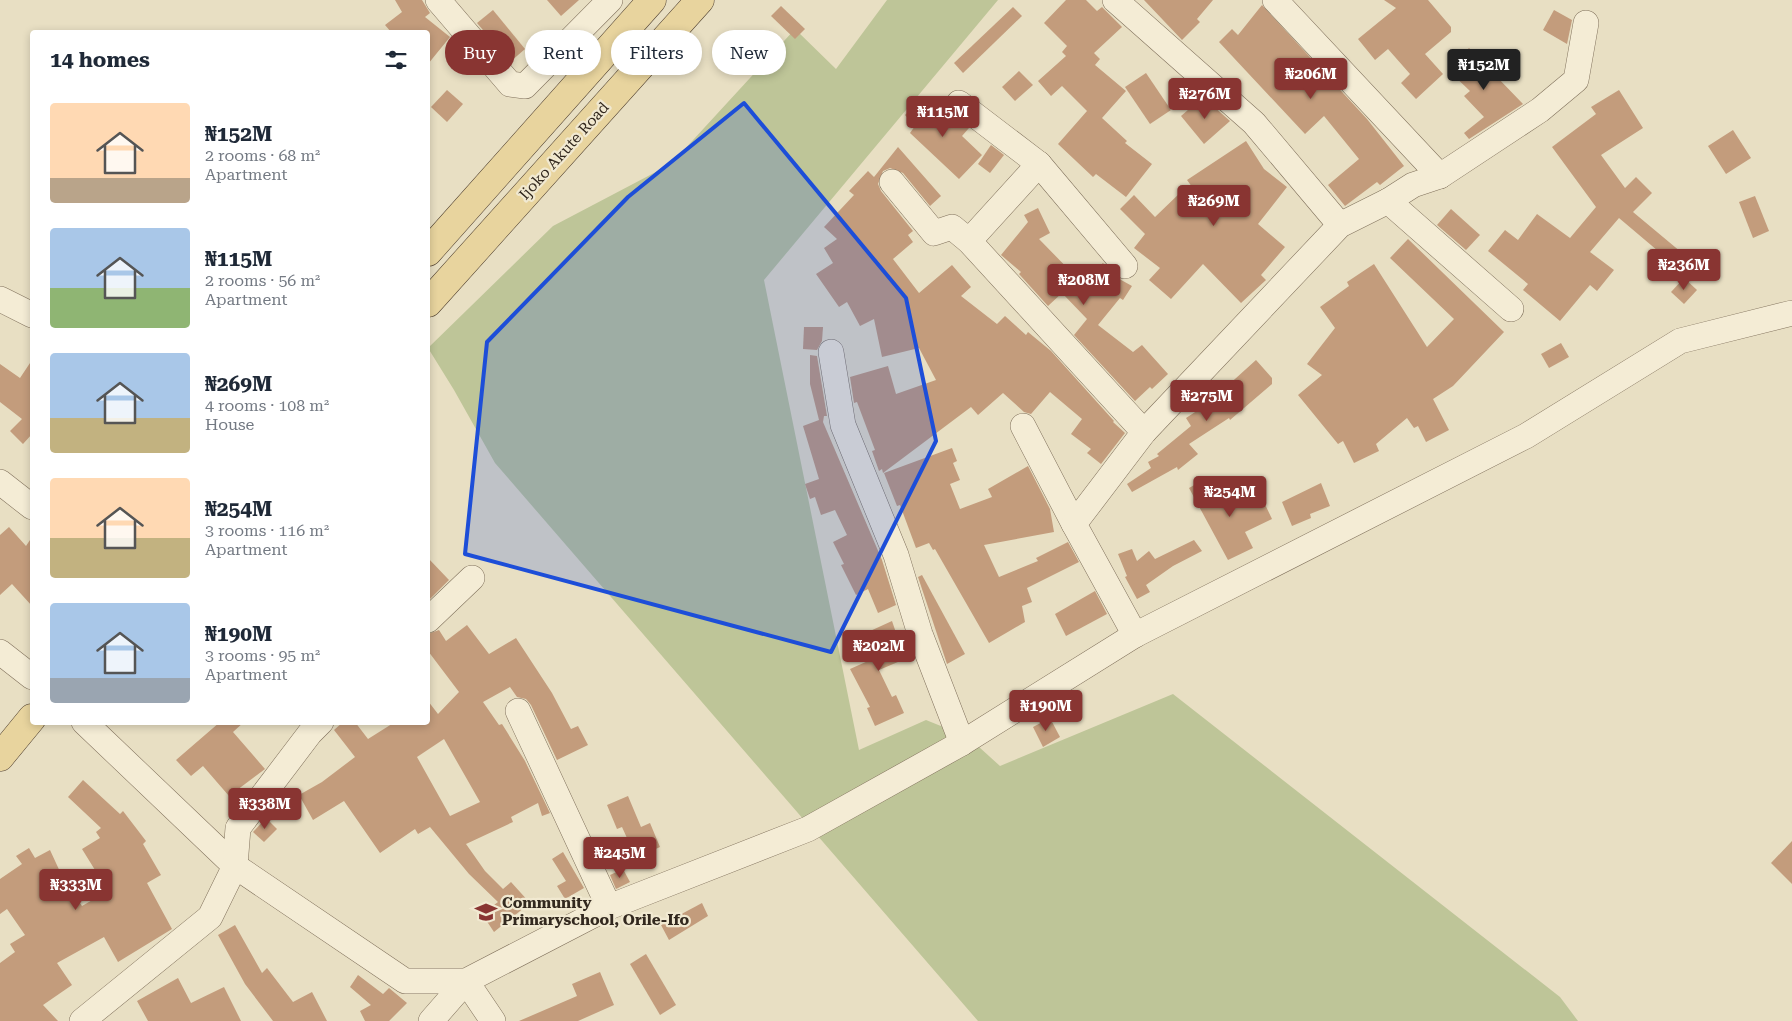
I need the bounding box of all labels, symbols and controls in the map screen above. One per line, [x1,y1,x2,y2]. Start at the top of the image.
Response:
chip: Buy [445,30,515,75]
chip: Rent [525,30,601,75]
chip: Filters [611,30,702,75]
chip: New [712,30,786,75]
icon: filters [382,46,410,74]
text: 14 homes [50,48,150,72]
pin: ₦152M [1449,48,1519,91]
text: ₦152M [1458,55,1510,74]
pin: ₦206M [1276,58,1346,100]
text: ₦206M [1285,64,1337,83]
pin: ₦276M [1170,78,1240,120]
text: ₦276M [1179,84,1231,103]
pin: ₦115M [908,96,978,138]
street label: Ijoko Akute Road [515,98,613,204]
text: ₦115M [917,102,969,121]
text: ₦152M [205,122,272,146]
icon: home [90,123,150,183]
text: 2 rooms · 68 m² [205,146,320,165]
text: Apartment [205,165,288,184]
pin: ₦269M [1179,184,1249,227]
text: ₦269M [1188,191,1240,210]
text: ₦115M [205,247,272,271]
icon: home [90,248,150,308]
pin: ₦236M [1649,248,1719,291]
text: ₦236M [1658,255,1710,274]
pin: ₦208M [1049,264,1119,306]
text: ₦208M [1058,270,1110,289]
text: 2 rooms · 56 m² [205,271,320,290]
text: Apartment [205,290,288,309]
text: ₦269M [205,372,272,396]
icon: home [90,373,150,433]
pin: ₦275M [1172,380,1242,422]
text: ₦275M [1181,386,1233,405]
text: 4 rooms · 108 m² [205,396,329,415]
text: House [205,415,254,434]
pin: ₦254M [1195,476,1265,518]
text: ₦254M [1204,482,1256,501]
text: ₦254M [205,497,272,521]
icon: home [90,498,150,558]
text: 3 rooms · 116 m² [205,521,329,540]
text: Apartment [205,540,288,559]
text: ₦190M [205,622,272,646]
icon: home [90,623,150,683]
pin: ₦202M [844,630,914,672]
text: ₦202M [853,636,905,655]
text: 3 rooms · 95 m² [205,646,320,665]
text: Apartment [205,665,288,684]
pin: ₦190M [1011,690,1081,732]
text: ₦190M [1020,696,1072,715]
pin: ₦338M [230,788,300,830]
text: ₦338M [239,794,291,813]
pin: ₦245M [585,836,655,879]
text: ₦245M [594,843,646,862]
pin: ₦333M [41,868,111,911]
text: ₦333M [50,875,102,894]
place label: Community Primaryschool, Orile-Ifo [502,894,690,929]
school or university icon: Community Primaryschool, Orile-Ifo [473,899,499,925]

